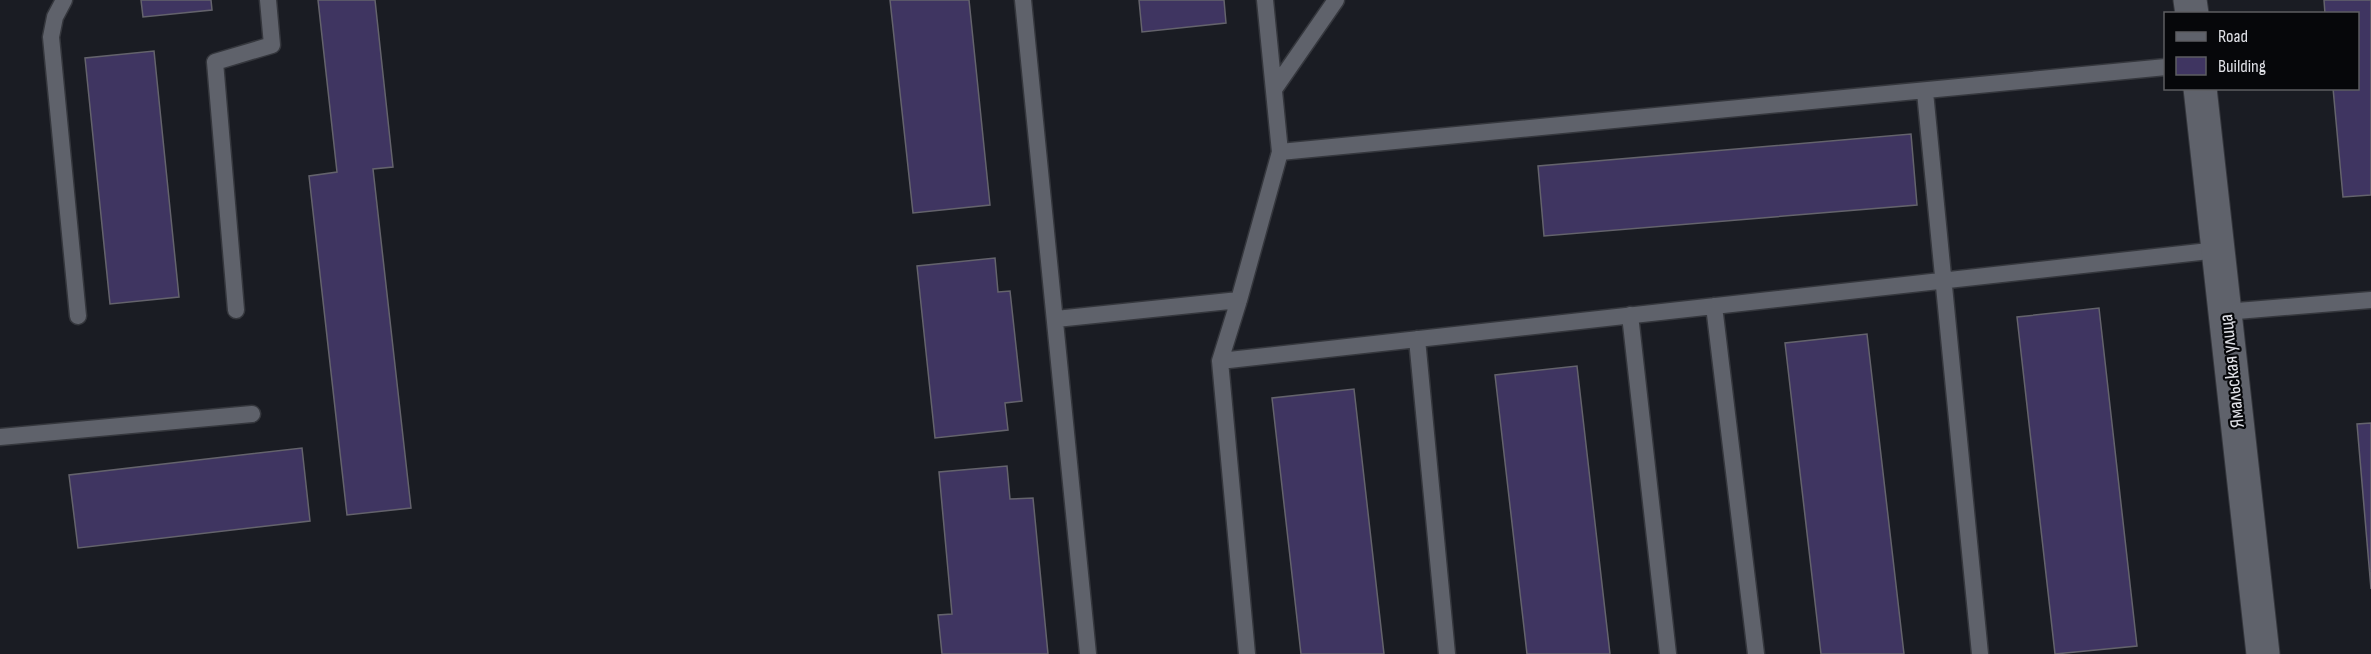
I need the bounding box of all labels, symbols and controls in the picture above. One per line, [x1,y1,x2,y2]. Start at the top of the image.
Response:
legend [2164,12,2359,90]
text: Road [2218,26,2248,47]
text: Building [2218,56,2266,77]
street label: Ямальская улица [2214,313,2250,429]

